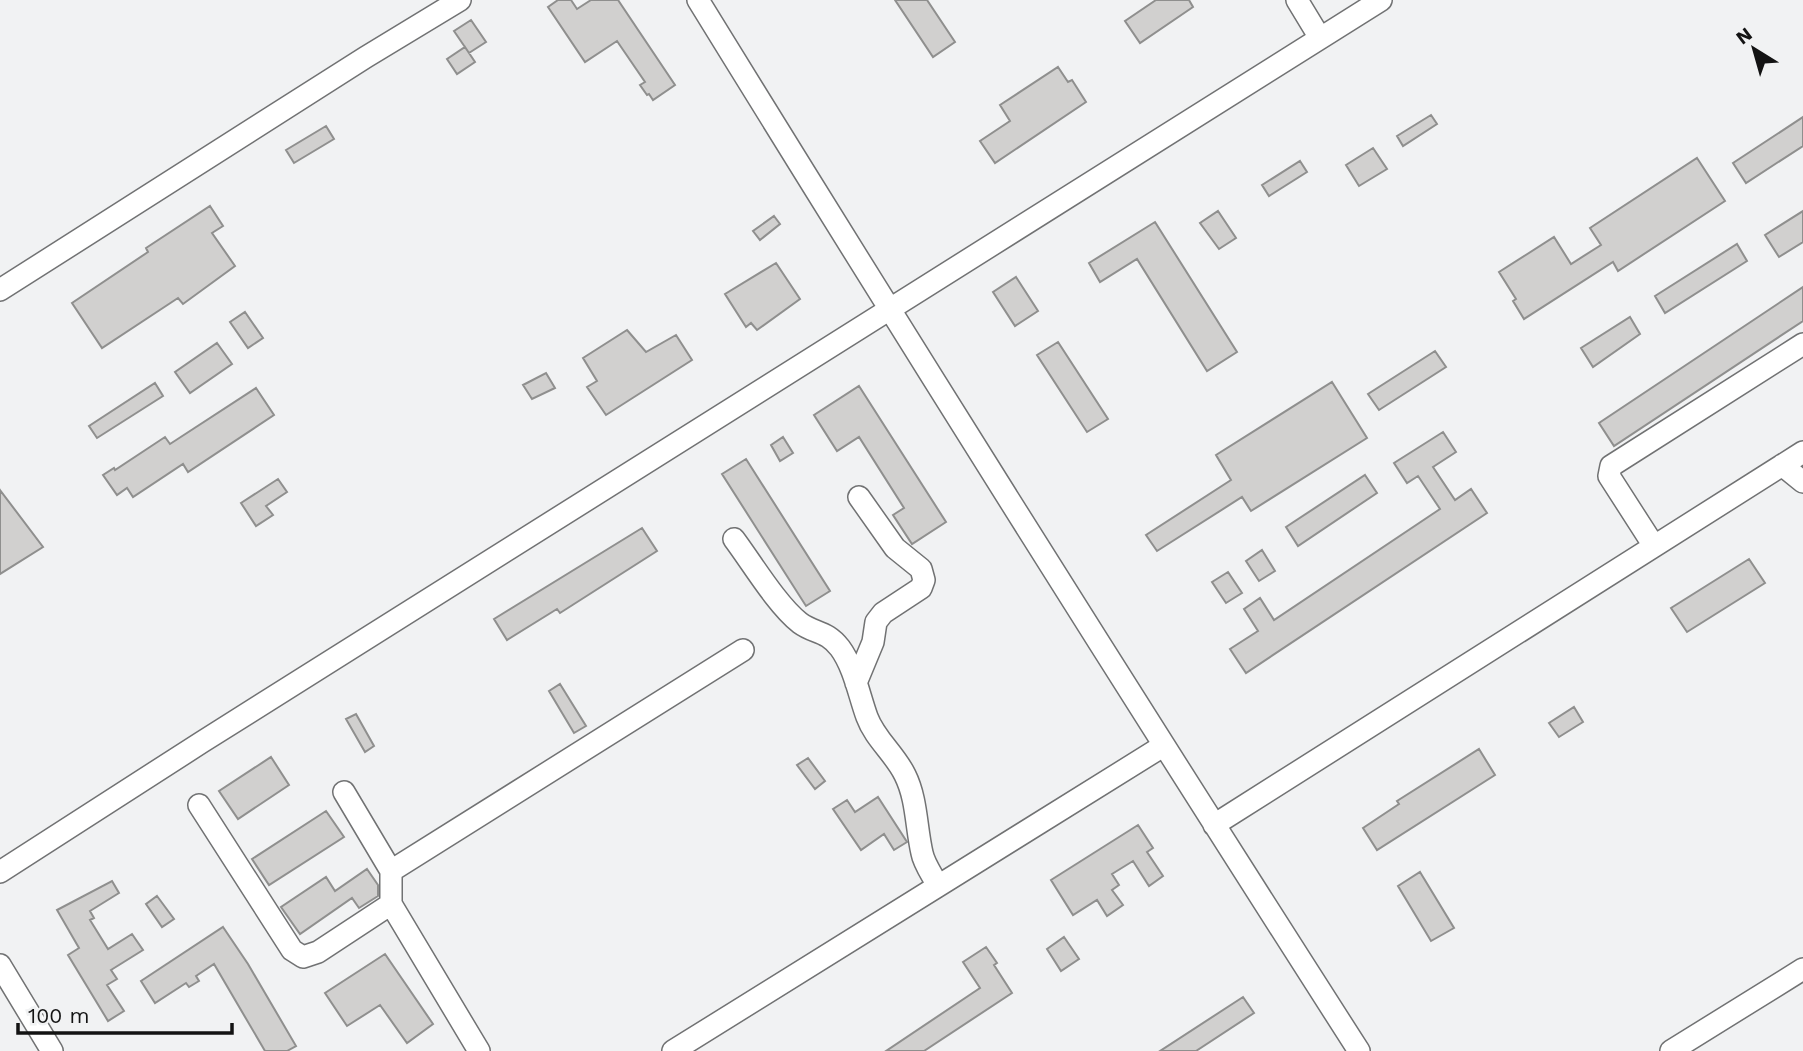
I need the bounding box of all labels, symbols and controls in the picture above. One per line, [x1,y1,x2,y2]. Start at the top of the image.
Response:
north arrow [1719,14,1789,84]
text: N [1732,22,1757,49]
scale bar [18,992,231,1036]
text: 100 m [28,1003,90,1028]

